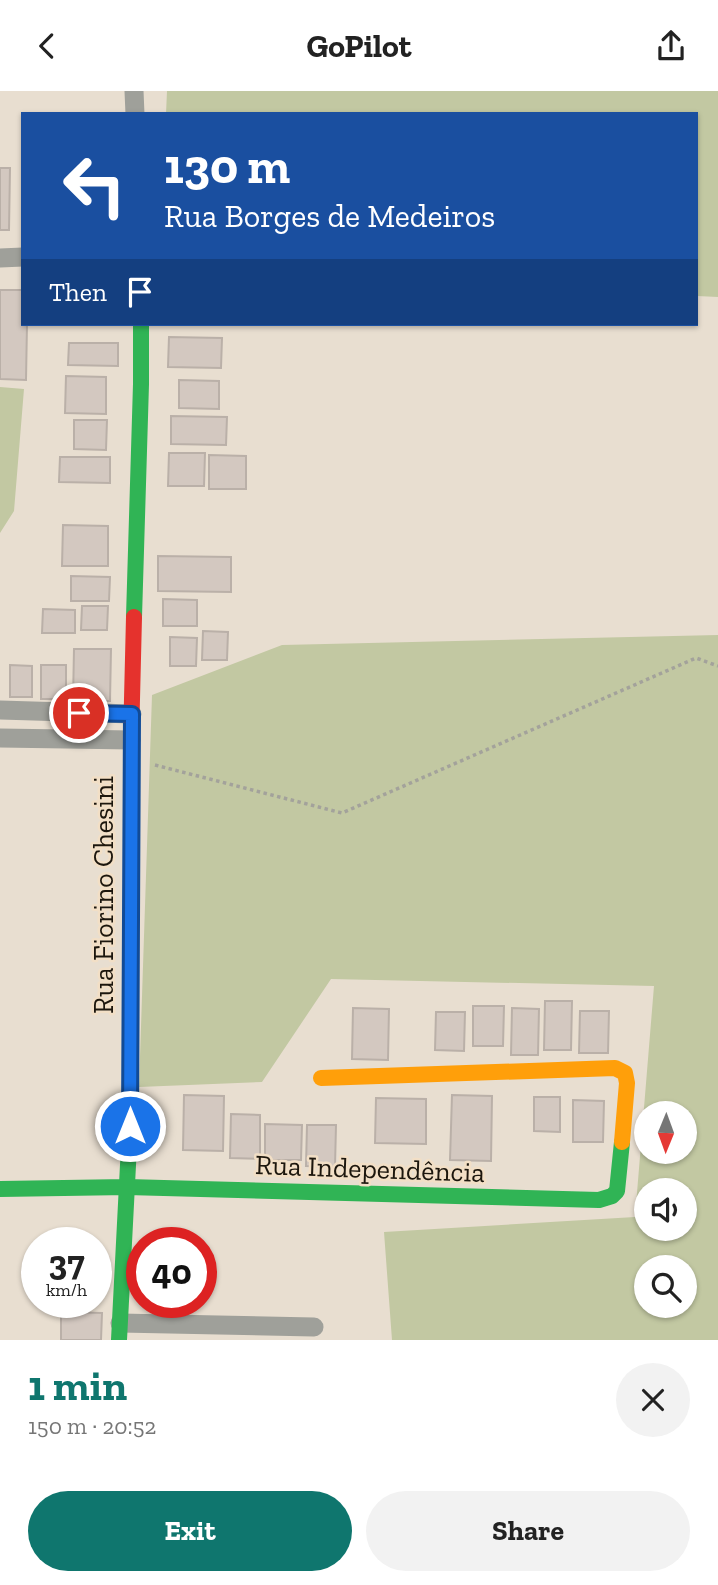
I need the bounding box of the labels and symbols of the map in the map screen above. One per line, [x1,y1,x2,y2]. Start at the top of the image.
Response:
pin [49,683,109,743]
street label: Rua Fiorino Chesini [87,776,120,1014]
position arrow [93,1089,167,1163]
north arrow [634,1101,696,1164]
street label: Rua Independência [255,1148,486,1189]
speed limit sign: 40 [126,1227,217,1318]

